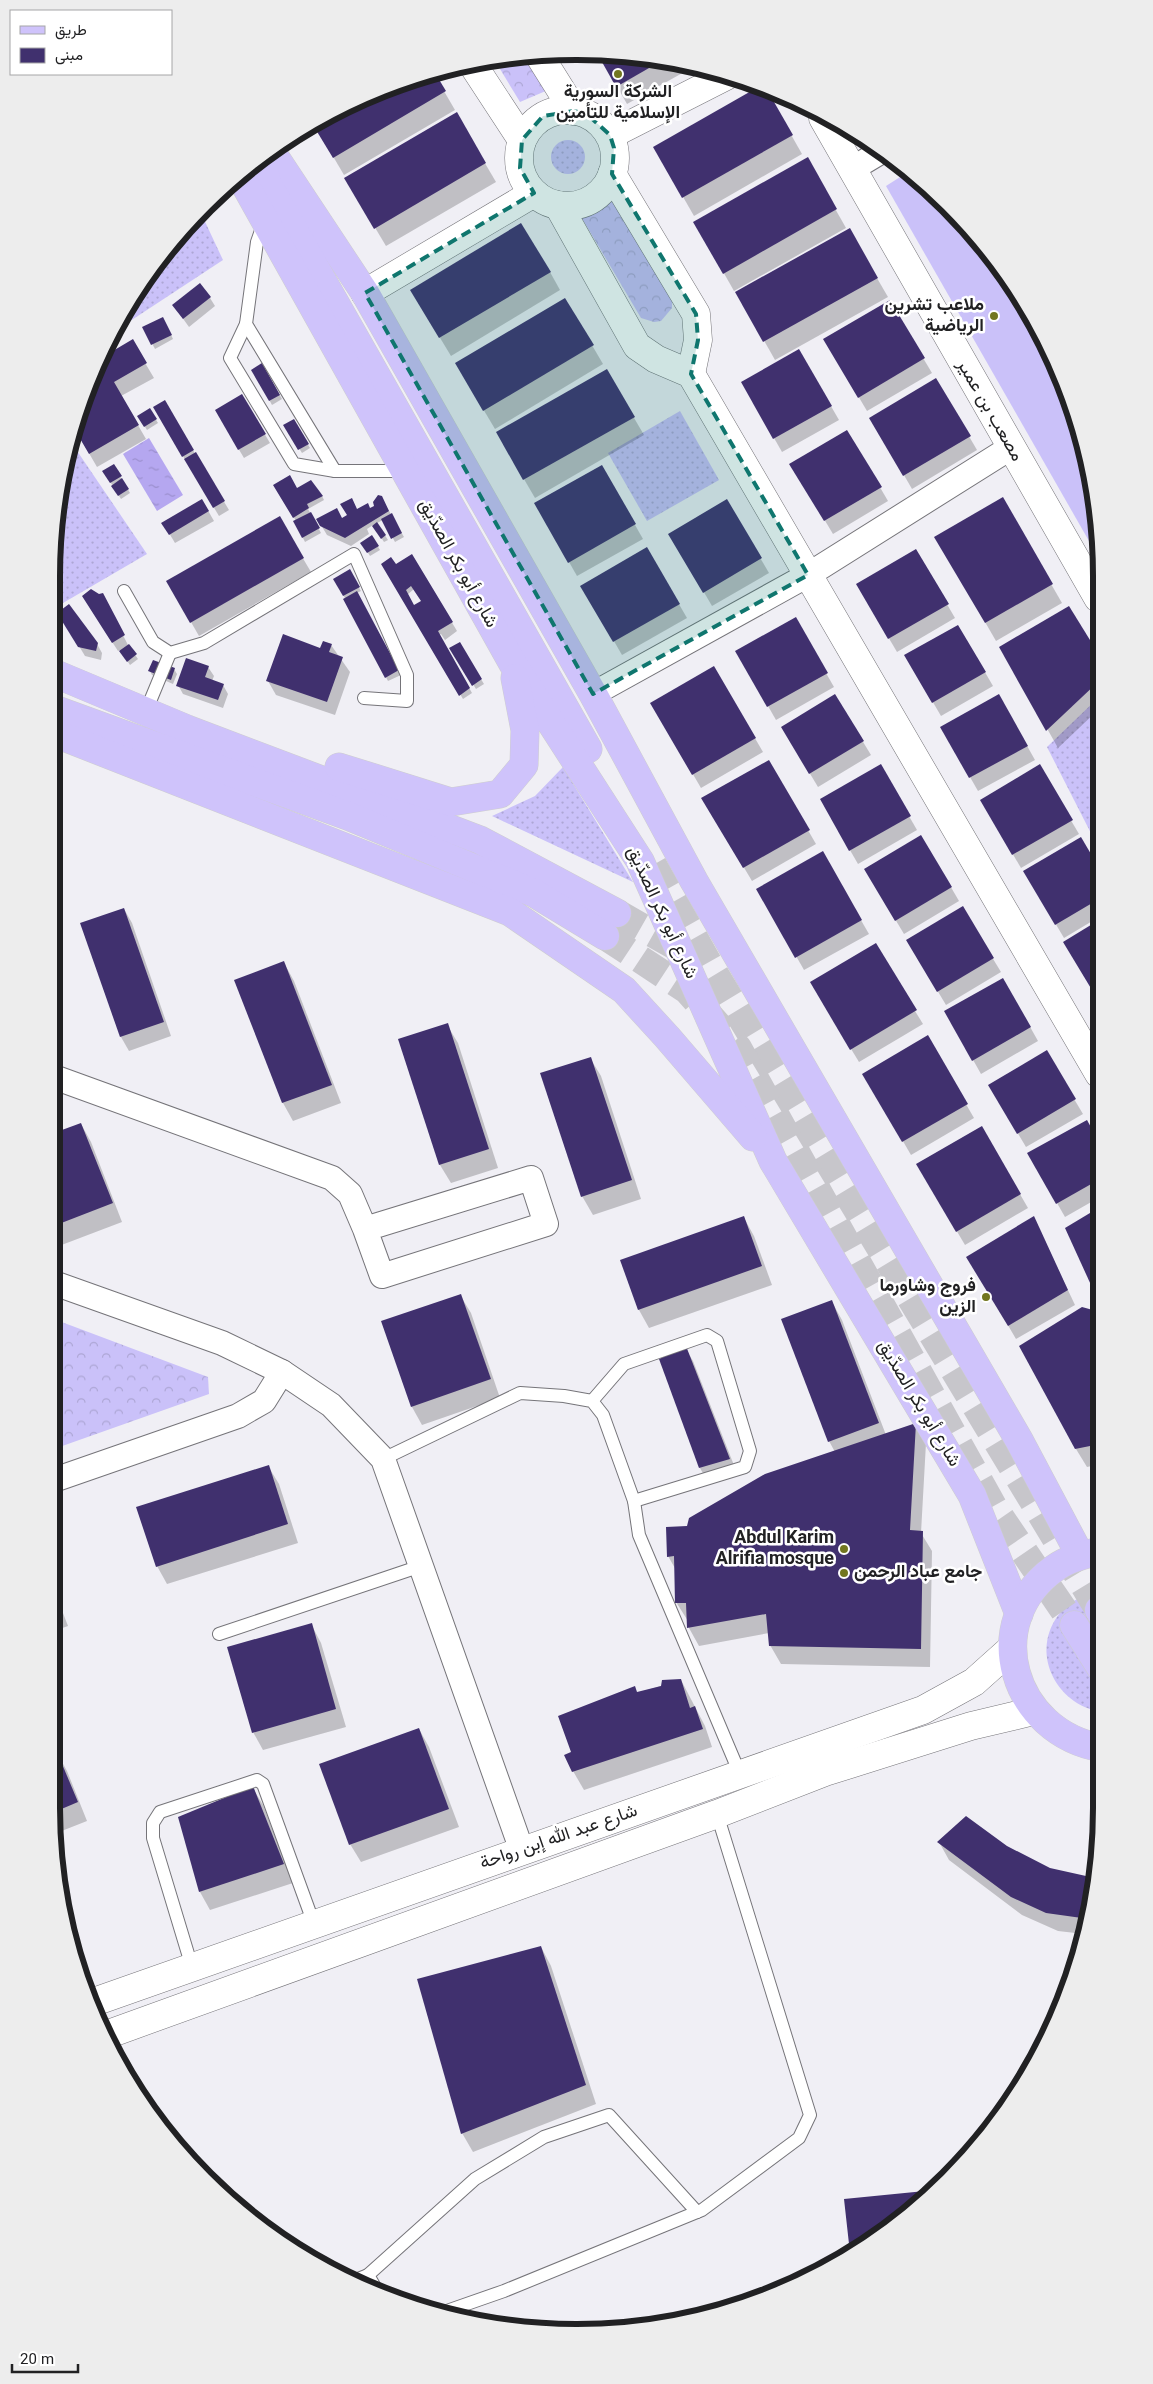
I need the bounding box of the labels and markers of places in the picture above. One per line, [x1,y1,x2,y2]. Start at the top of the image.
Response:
marker: الشركة السورية الإسلامية للتأمين [612,68,624,80]
place label: الشركة السورية الإسلامية للتأمين [556,79,680,128]
place label: ملاعب تشرين الرياضية [885,292,984,341]
marker: ملاعب تشرين الرياضية [988,310,1000,322]
place label: فروج وشاورما الزين [880,1273,976,1322]
marker: فروج وشاورما الزين [980,1291,992,1303]
place label: Abdul Karim Alrifia mosque [716,1525,834,1574]
marker: Abdul Karim Alrifia mosque [838,1543,850,1555]
place label: جامع عباد الرحمن [854,1559,982,1587]
marker: جامع عباد الرحمن [838,1567,850,1579]

